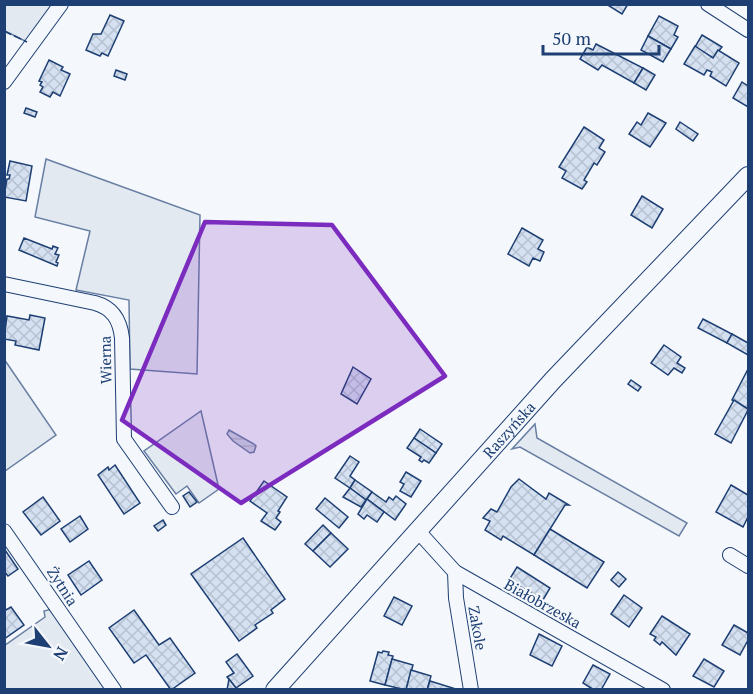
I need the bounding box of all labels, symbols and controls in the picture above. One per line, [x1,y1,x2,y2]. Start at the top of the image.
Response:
scale bar [543,18,658,56]
text: 50 m [552,26,592,50]
street label: Wierna [95,335,115,384]
street label: Raszyńska [478,397,539,462]
street label: Żytnia [43,563,83,610]
street label: Białobrzeska [501,574,585,633]
street label: Zakole [464,604,492,652]
north arrow [18,616,78,676]
text: N [48,643,73,665]

